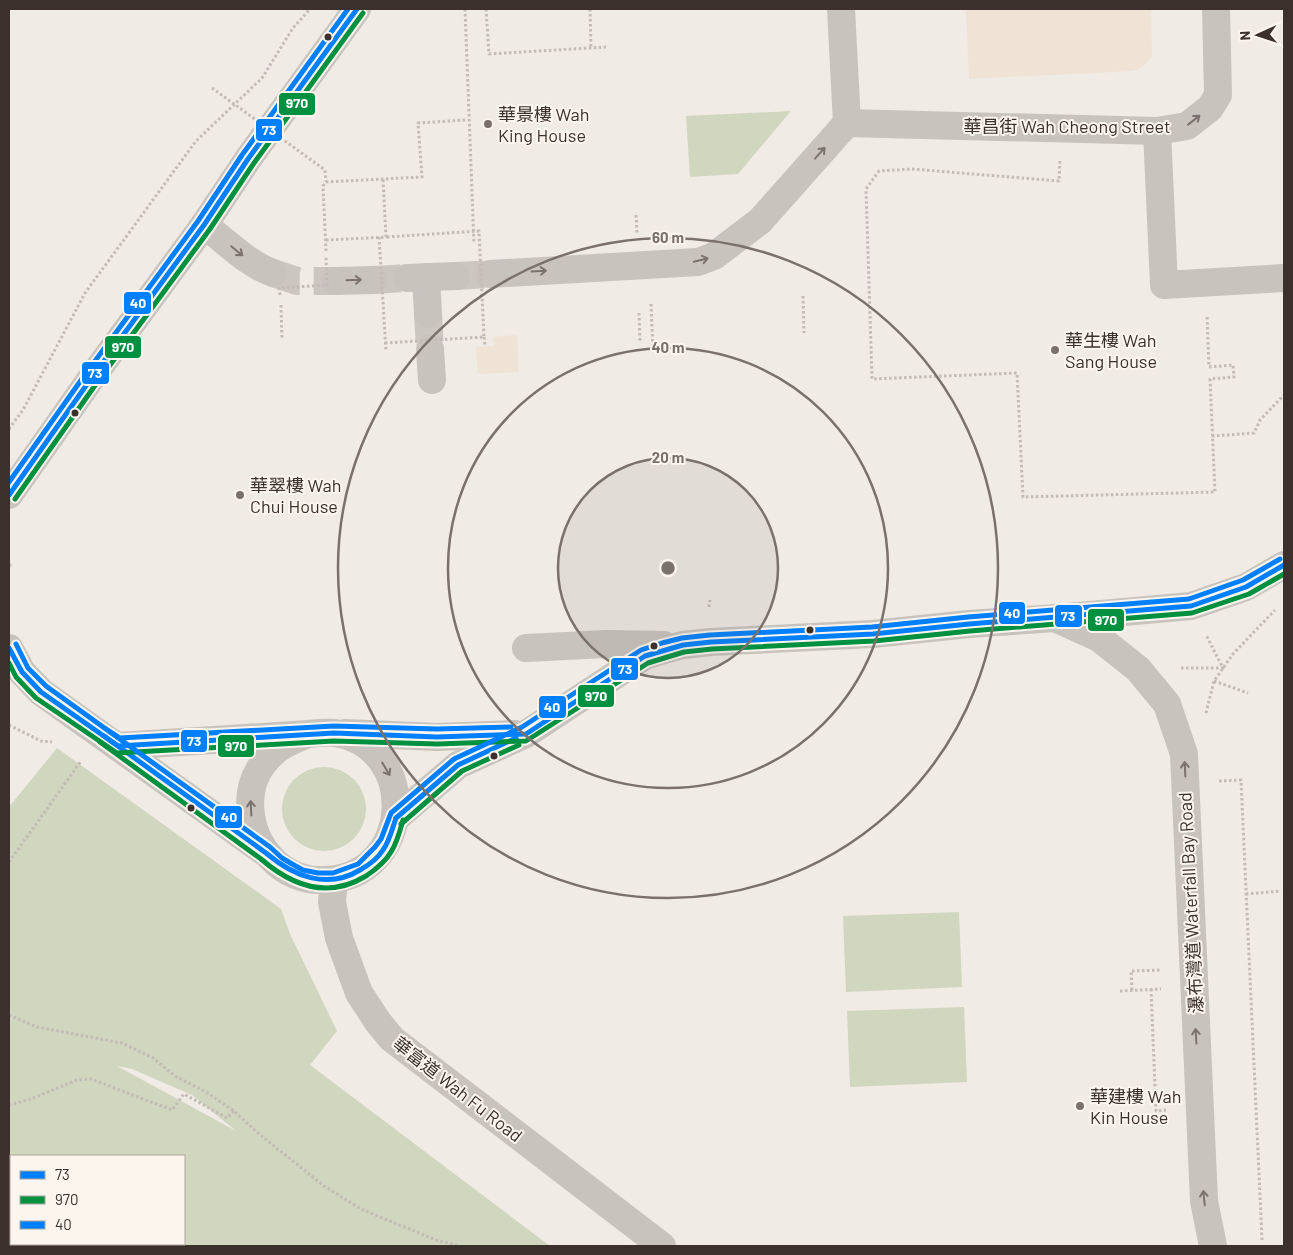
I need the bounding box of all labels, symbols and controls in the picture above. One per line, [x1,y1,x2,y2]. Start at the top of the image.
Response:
north arrow [1233,10,1283,60]
text: N [1236,31,1253,41]
unlabelled marker [323,32,333,42]
line badge: 970 [278,92,316,116]
text: 970 [286,94,308,111]
place label: 華景樓 Wah King House [498,103,589,146]
street label: 華昌街 Wah Cheong Street [963,115,1171,137]
one-way arrow [1187,115,1200,126]
line badge: 73 [255,118,283,142]
marker: 華景樓 Wah King House [482,118,494,130]
text: 73 [262,121,276,138]
one-way arrow [814,147,826,160]
text: 60 m [652,228,684,246]
one-way arrow [231,245,244,256]
one-way arrow [692,255,708,264]
one-way arrow [530,267,546,276]
one-way arrow [346,276,362,285]
line badge: 40 [123,291,152,315]
text: 40 [130,294,146,311]
place label: 華生樓 Wah Sang House [1065,329,1157,372]
line badge: 970 [104,335,142,359]
text: 970 [112,338,134,355]
text: 40 m [651,338,685,356]
marker: 華生樓 Wah Sang House [1049,344,1061,356]
line badge: 73 [81,361,110,385]
text: 73 [88,364,102,381]
unlabelled marker [70,408,80,418]
text: 20 m [652,448,684,466]
place label: 華翠樓 Wah Chui House [250,474,341,517]
marker: 華翠樓 Wah Chui House [234,489,246,501]
centre of rings [659,559,677,577]
line badge: 40 [998,601,1026,625]
text: 40 [1004,604,1020,621]
line badge: 73 [1054,604,1083,628]
text: 73 [1061,607,1075,624]
line badge: 970 [1087,608,1125,632]
text: 970 [1095,611,1117,628]
unlabelled marker [805,625,815,635]
unlabelled marker [649,641,659,651]
line badge: 73 [610,657,639,681]
text: 73 [618,660,632,677]
line badge: 970 [577,684,615,708]
text: 970 [585,687,607,704]
line badge: 40 [538,695,567,719]
text: 40 [544,698,560,715]
line badge: 73 [180,729,208,753]
text: 73 [187,732,201,749]
line badge: 970 [217,734,255,758]
text: 970 [225,737,247,754]
unlabelled marker [489,751,499,761]
one-way arrow [1180,761,1189,777]
one-way arrow [382,762,392,776]
street label: 瀑布灣道 Waterfall Bay Road [1173,792,1207,1014]
one-way arrow [246,800,255,816]
unlabelled marker [186,803,196,813]
line badge: 40 [214,805,243,829]
text: 40 [221,808,237,825]
one-way arrow [1192,1028,1201,1044]
street label: 華富道 Wah Fu Road [389,1032,527,1146]
place label: 華建樓 Wah Kin House [1090,1085,1181,1128]
marker: 華建樓 Wah Kin House [1074,1100,1086,1112]
legend [10,1155,185,1245]
text: 73 [55,1165,70,1183]
text: 970 [55,1190,78,1208]
one-way arrow [1199,1191,1209,1207]
text: 40 [55,1215,72,1233]

